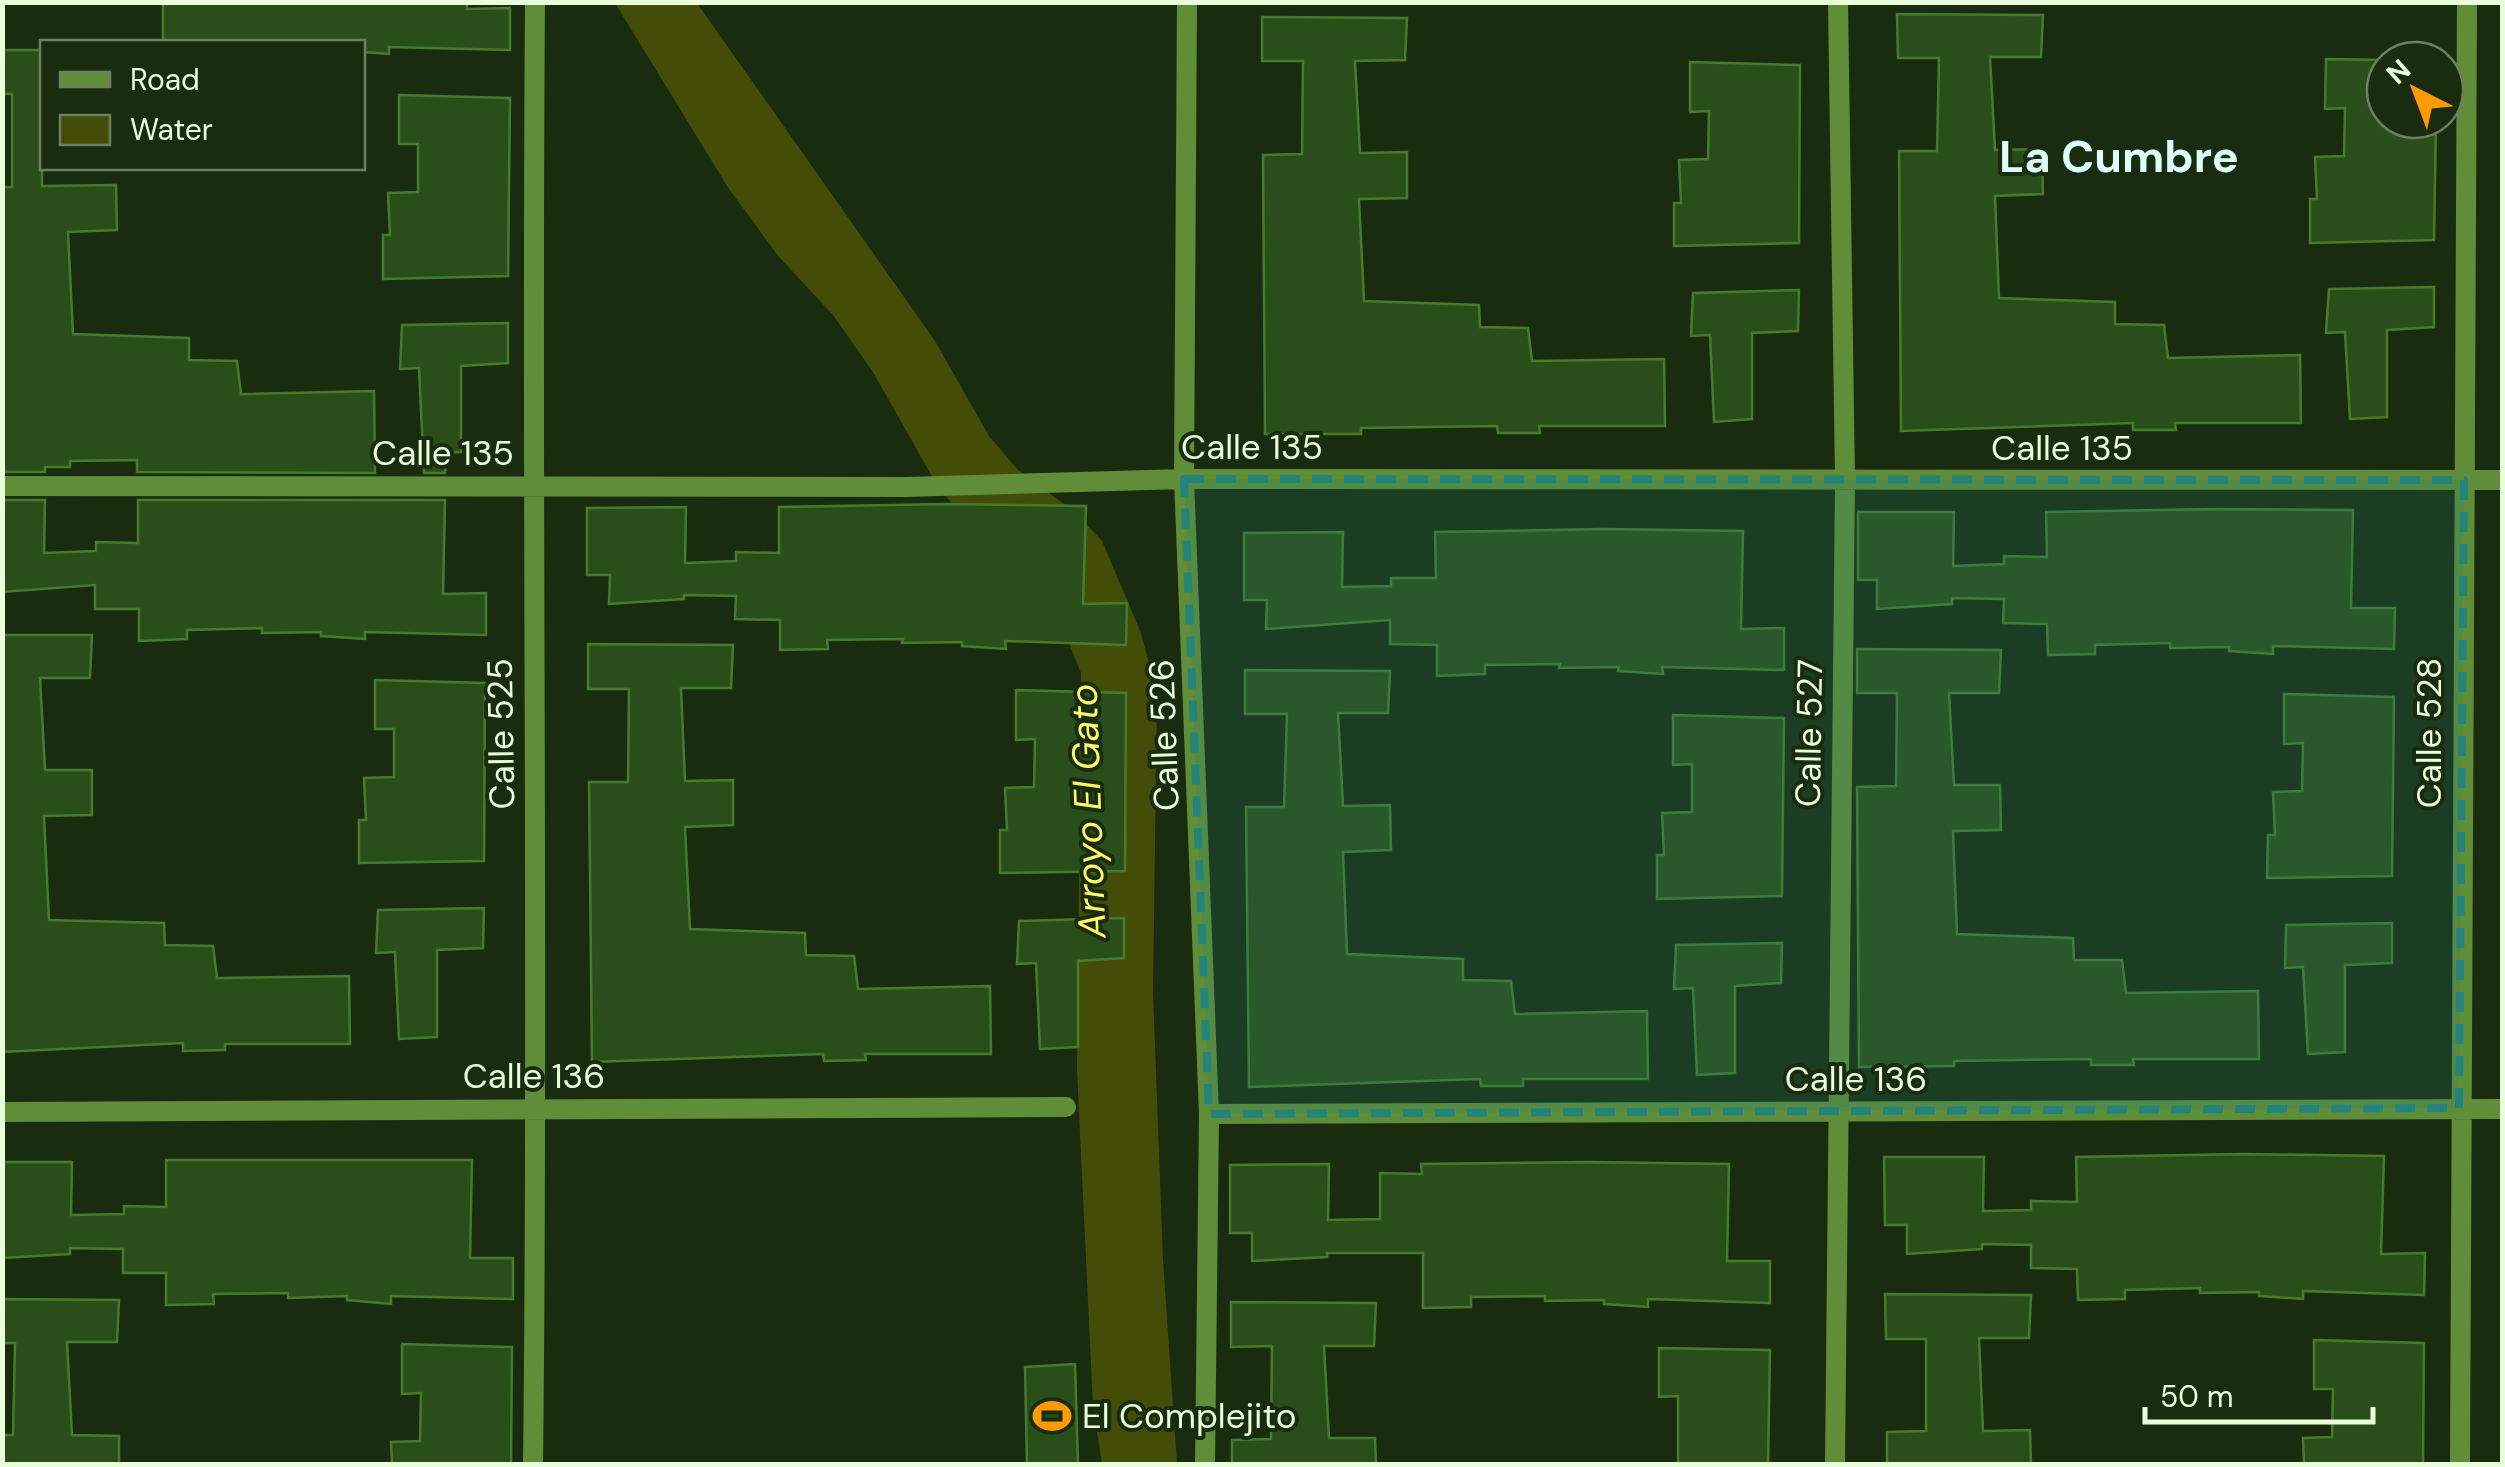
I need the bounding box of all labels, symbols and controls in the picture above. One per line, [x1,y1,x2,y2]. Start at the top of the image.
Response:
legend [40,40,365,170]
north arrow [2365,40,2465,140]
text: N [2379,51,2419,92]
text: Road [130,60,200,99]
text: Water [130,110,213,149]
district label: La Cumbre [1999,127,2239,186]
street label: Calle 135 [1181,424,1323,470]
street label: Calle 135 [1991,425,2133,471]
street label: Calle 135 [372,430,514,476]
street label: Calle 525 [477,658,525,810]
street label: Calle 526 [1138,658,1190,812]
street label: Calle 528 [2406,658,2452,808]
street label: Calle 527 [1785,659,1833,807]
water label: Arroyo El Gato [1059,683,1117,940]
street label: Calle 136 [463,1053,605,1099]
street label: Calle 136 [1785,1056,1927,1102]
scale bar [2145,1362,2372,1424]
text: 50 m [2160,1377,2234,1416]
place label: El Complejito [1082,1393,1296,1439]
sports icon: El Complejito [1031,1395,1073,1437]

